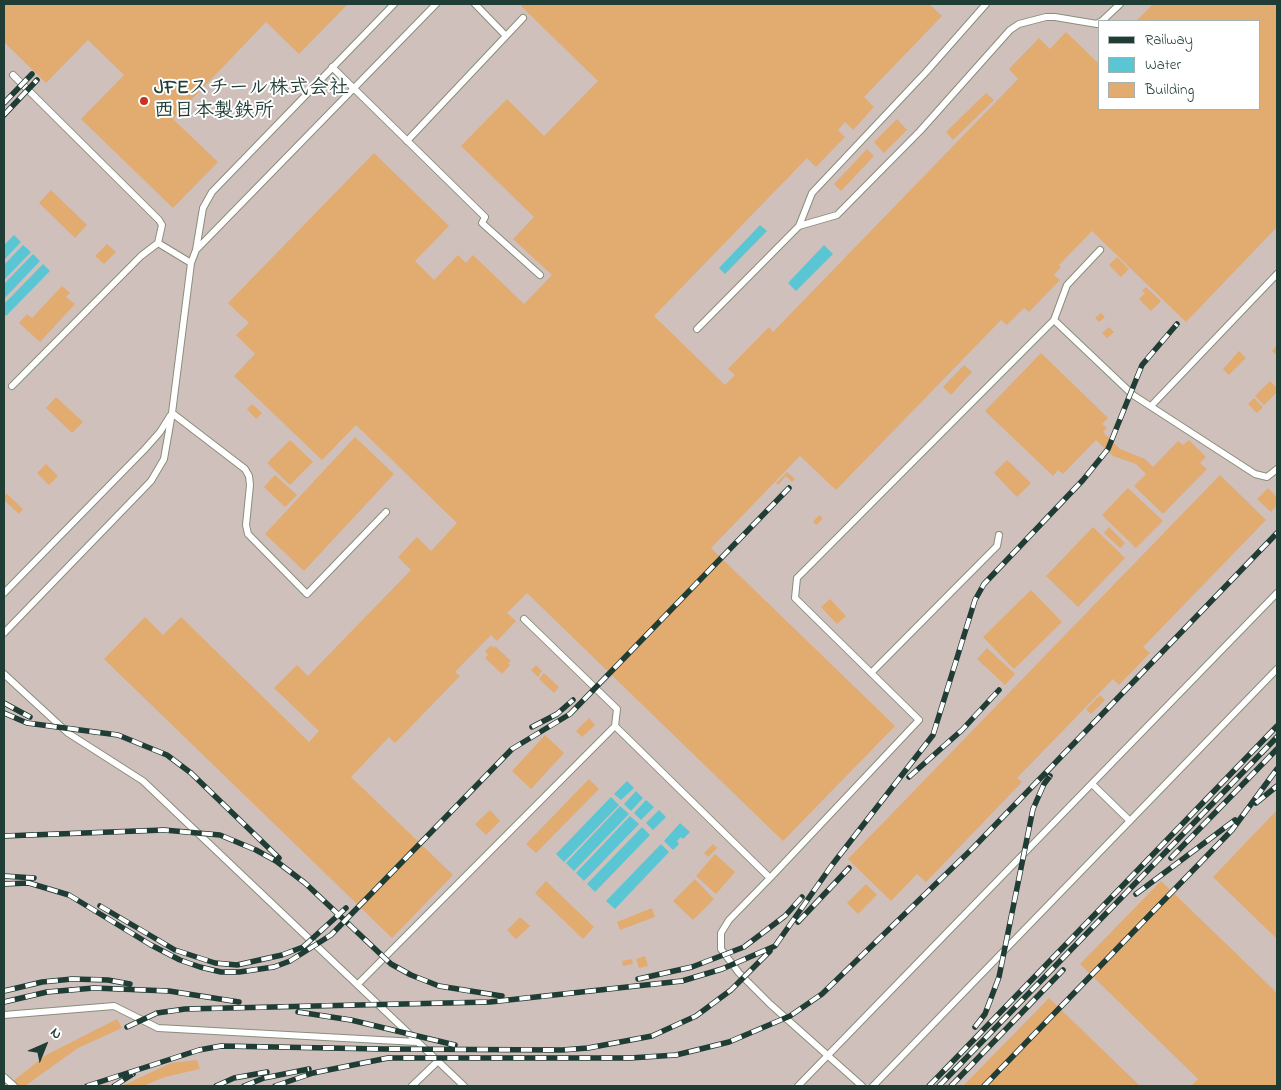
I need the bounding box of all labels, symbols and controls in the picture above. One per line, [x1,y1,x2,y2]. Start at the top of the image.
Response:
legend [1098,20,1261,110]
text: Railway [1145,29,1193,51]
text: Water [1145,54,1181,76]
place label: JFEスチール株式会社 西日本製鉄所 [154,78,349,125]
text: Building [1145,79,1194,101]
marker: JFEスチール株式会社 西日本製鉄所 [138,95,150,107]
north arrow [20,1020,70,1070]
text: N [45,1023,66,1045]

